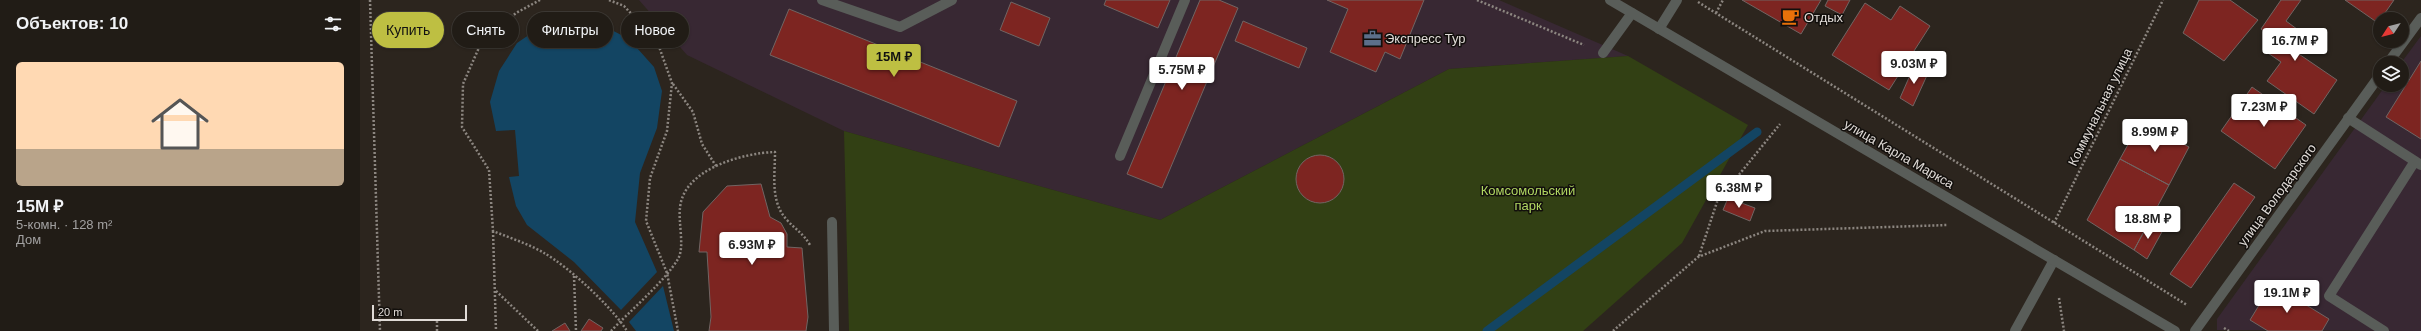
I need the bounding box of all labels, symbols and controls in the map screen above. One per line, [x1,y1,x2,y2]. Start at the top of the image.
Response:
cafe icon: Отдых [1781,7,1801,27]
place label: Отдых [1804,10,1844,25]
chip: Купить [372,12,444,48]
chip: Снять [452,12,519,48]
chip: Фильтры [527,12,613,48]
chip: Новое [621,12,689,48]
north arrow [2373,12,2409,48]
map controls [2373,12,2409,92]
icon: filters [322,13,344,35]
text: Объектов: 10 [16,14,128,33]
office icon: Экспресс Тур [1362,28,1382,48]
pin: 16.7M ₽ [2258,28,2332,62]
place label: Экспресс Тур [1385,31,1466,46]
text: 16.7M ₽ [2271,33,2319,48]
pin: 15M ₽ [866,44,922,78]
street label: Коммунальная улица [2065,45,2135,168]
text: 15M ₽ [876,49,912,64]
pin: 9.03M ₽ [1877,51,1951,85]
text: 9.03M ₽ [1890,56,1938,71]
button: layers [2373,56,2409,92]
pin: 5.75M ₽ [1145,57,1219,91]
text: 5.75M ₽ [1158,62,1206,77]
icon: home [144,88,216,160]
pin: 7.23M ₽ [2227,94,2301,128]
text: 7.23M ₽ [2240,99,2288,114]
street label: улица Карла Маркса [1841,116,1957,192]
pin: 8.99M ₽ [2118,119,2192,153]
text: 8.99M ₽ [2131,124,2179,139]
street label: улица Володарского [2235,141,2319,249]
pin: 6.38M ₽ [1702,175,1776,209]
text: 6.38M ₽ [1715,180,1763,195]
park label: Комсомольский парк [1481,183,1575,213]
text: 15M ₽ [16,197,64,216]
pin: 18.8M ₽ [2111,206,2185,240]
text: 18.8M ₽ [2124,211,2172,226]
text: 5-комн. · 128 m² [16,217,112,232]
text: Дом [16,232,41,247]
pin: 6.93M ₽ [715,232,789,266]
text: 6.93M ₽ [728,237,776,252]
pin: 19.1M ₽ [2250,280,2324,314]
text: 19.1M ₽ [2263,285,2311,300]
scale bar [372,303,467,322]
text: 20 m [378,306,402,318]

